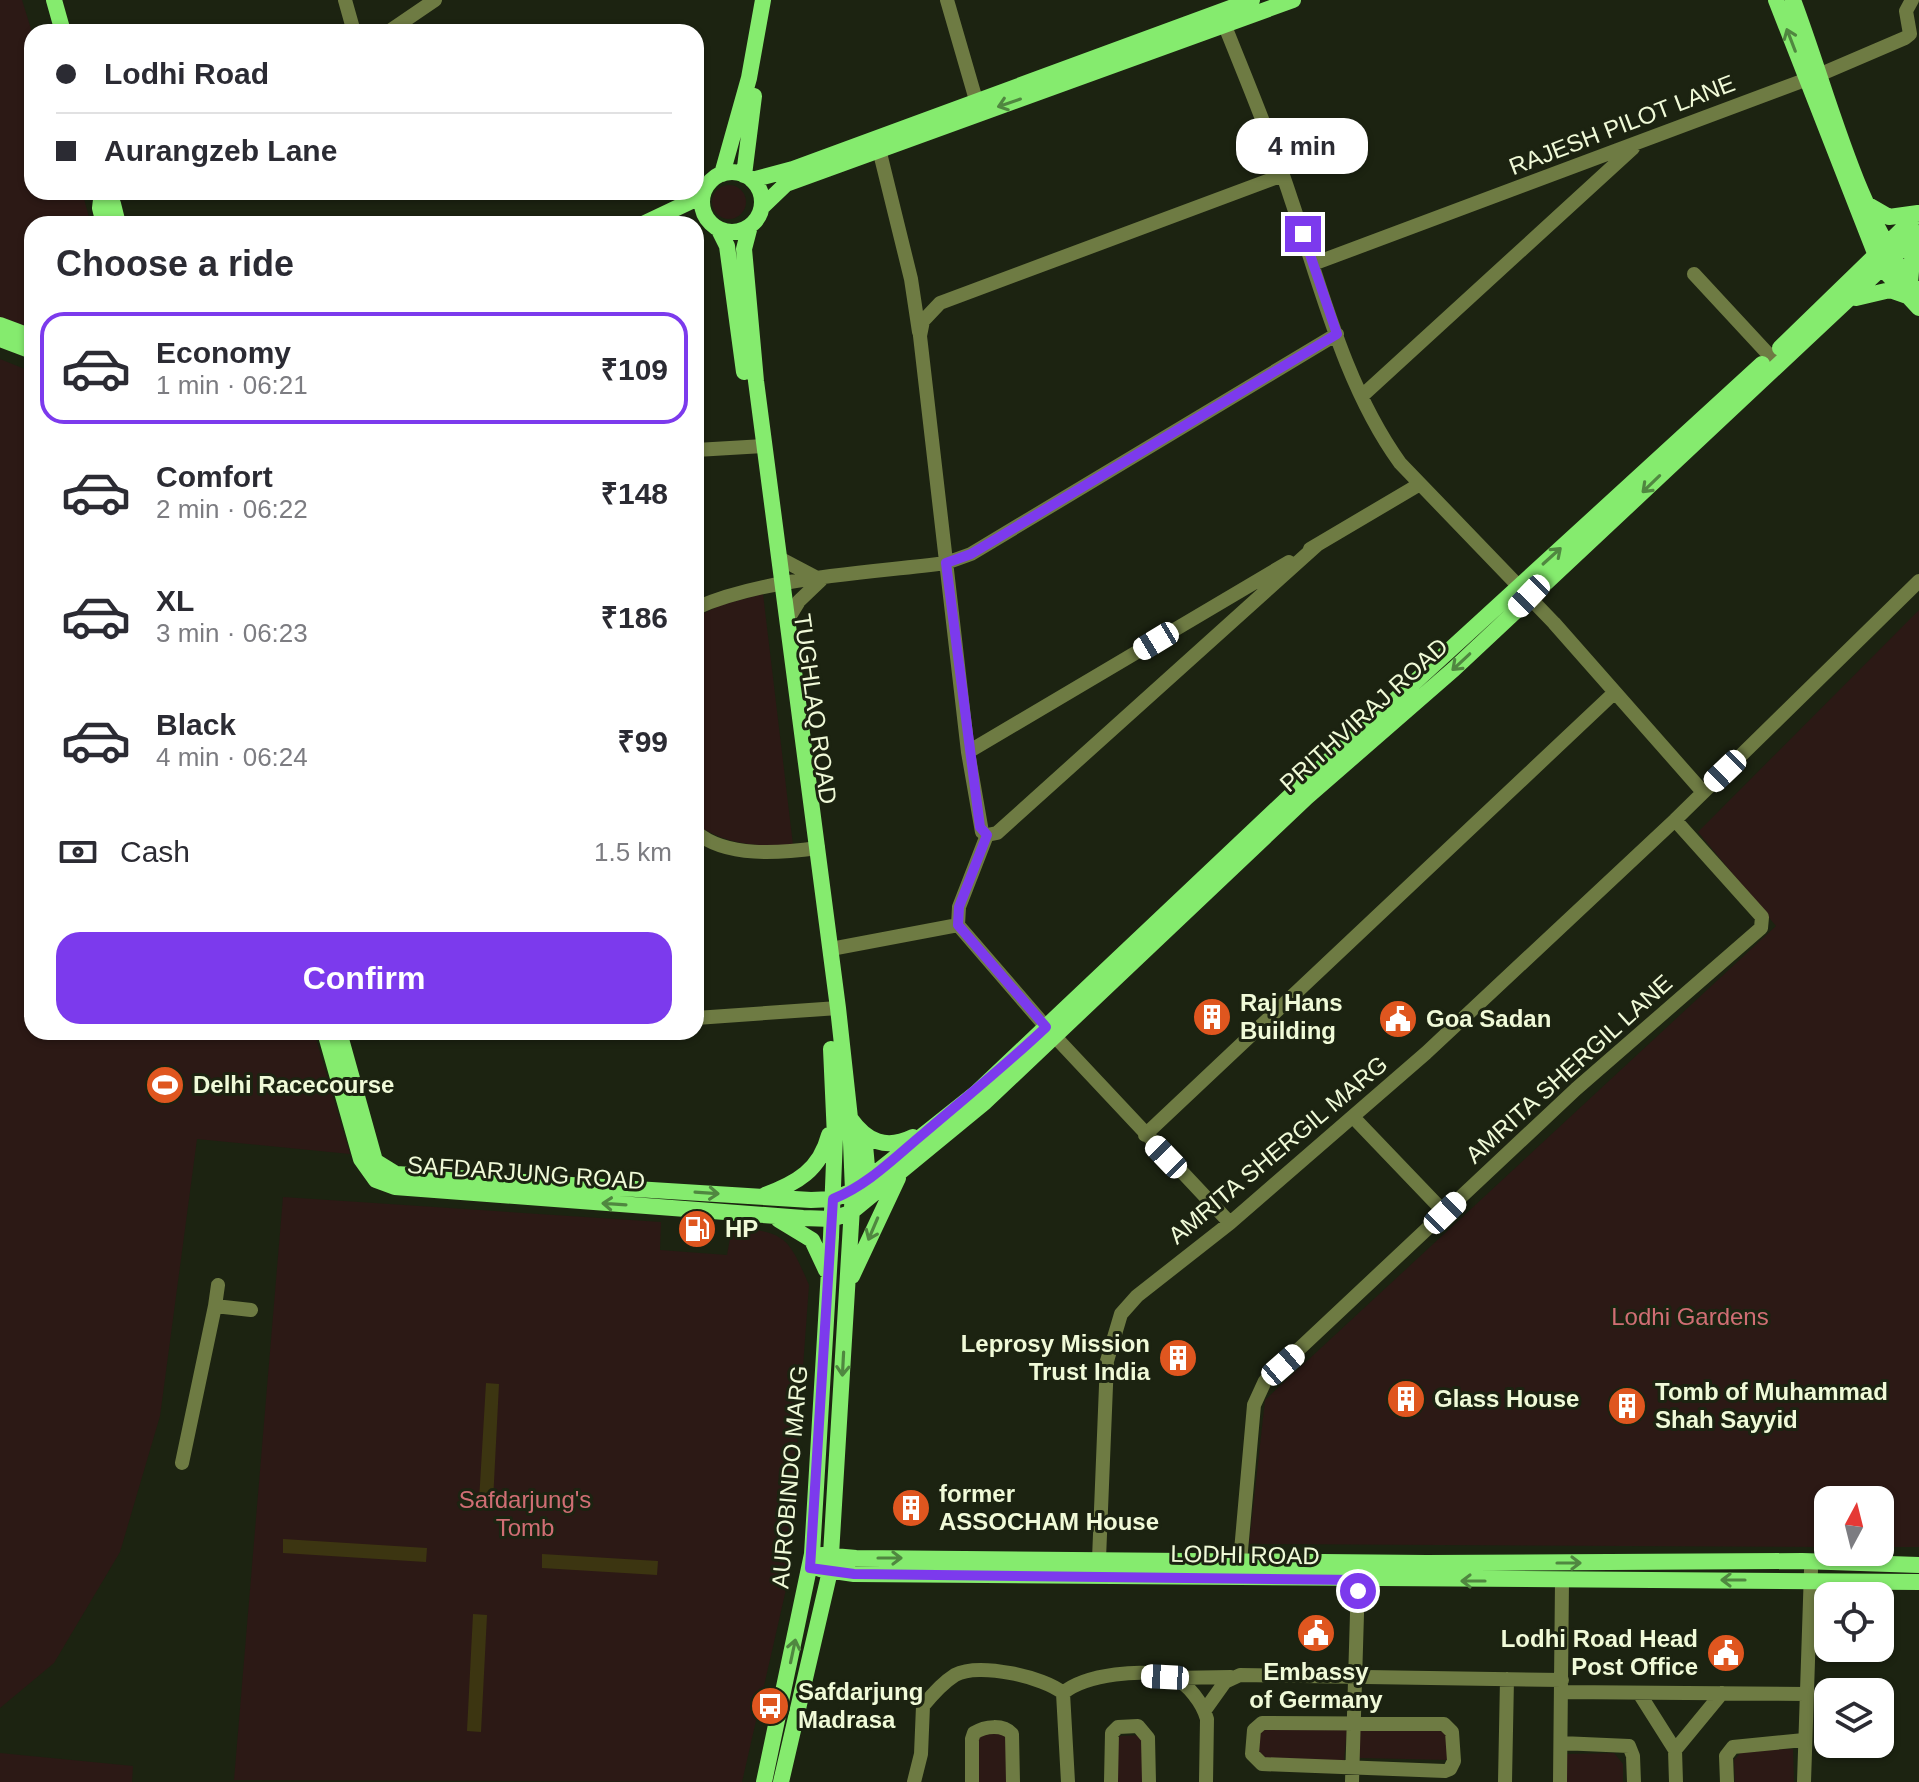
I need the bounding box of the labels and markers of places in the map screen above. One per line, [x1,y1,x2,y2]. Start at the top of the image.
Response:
place label: Raj Hans Building [1240,989,1343,1044]
building icon: Raj Hans Building [1191,996,1233,1038]
public building icon: Goa Sadan [1377,998,1419,1040]
place label: Goa Sadan [1426,1005,1551,1032]
sports icon: Delhi Racecourse [144,1064,186,1106]
place label: Delhi Racecourse [193,1071,394,1098]
fuel station icon: HP [676,1208,718,1250]
place label: HP [725,1215,758,1242]
place label: Leprosy Mission Trust India [961,1330,1151,1385]
building icon: Leprosy Mission Trust India [1157,1337,1199,1379]
building icon: Glass House [1385,1378,1427,1420]
place label: Tomb of Muhammad Shah Sayyid [1655,1378,1888,1433]
place label: Glass House [1434,1385,1579,1412]
building icon: Tomb of Muhammad Shah Sayyid [1606,1385,1648,1427]
place label: former ASSOCHAM House [939,1480,1159,1535]
building icon: former ASSOCHAM House [890,1487,932,1529]
public building icon: Embassy of Germany [1295,1612,1337,1654]
place label: Lodhi Road Head Post Office [1501,1625,1698,1680]
public building icon: Lodhi Road Head Post Office [1705,1632,1747,1674]
place label: Embassy of Germany [1249,1658,1383,1713]
place label: Safdarjung Madrasa [798,1678,923,1733]
bus stop icon: Safdarjung Madrasa [749,1685,791,1727]

